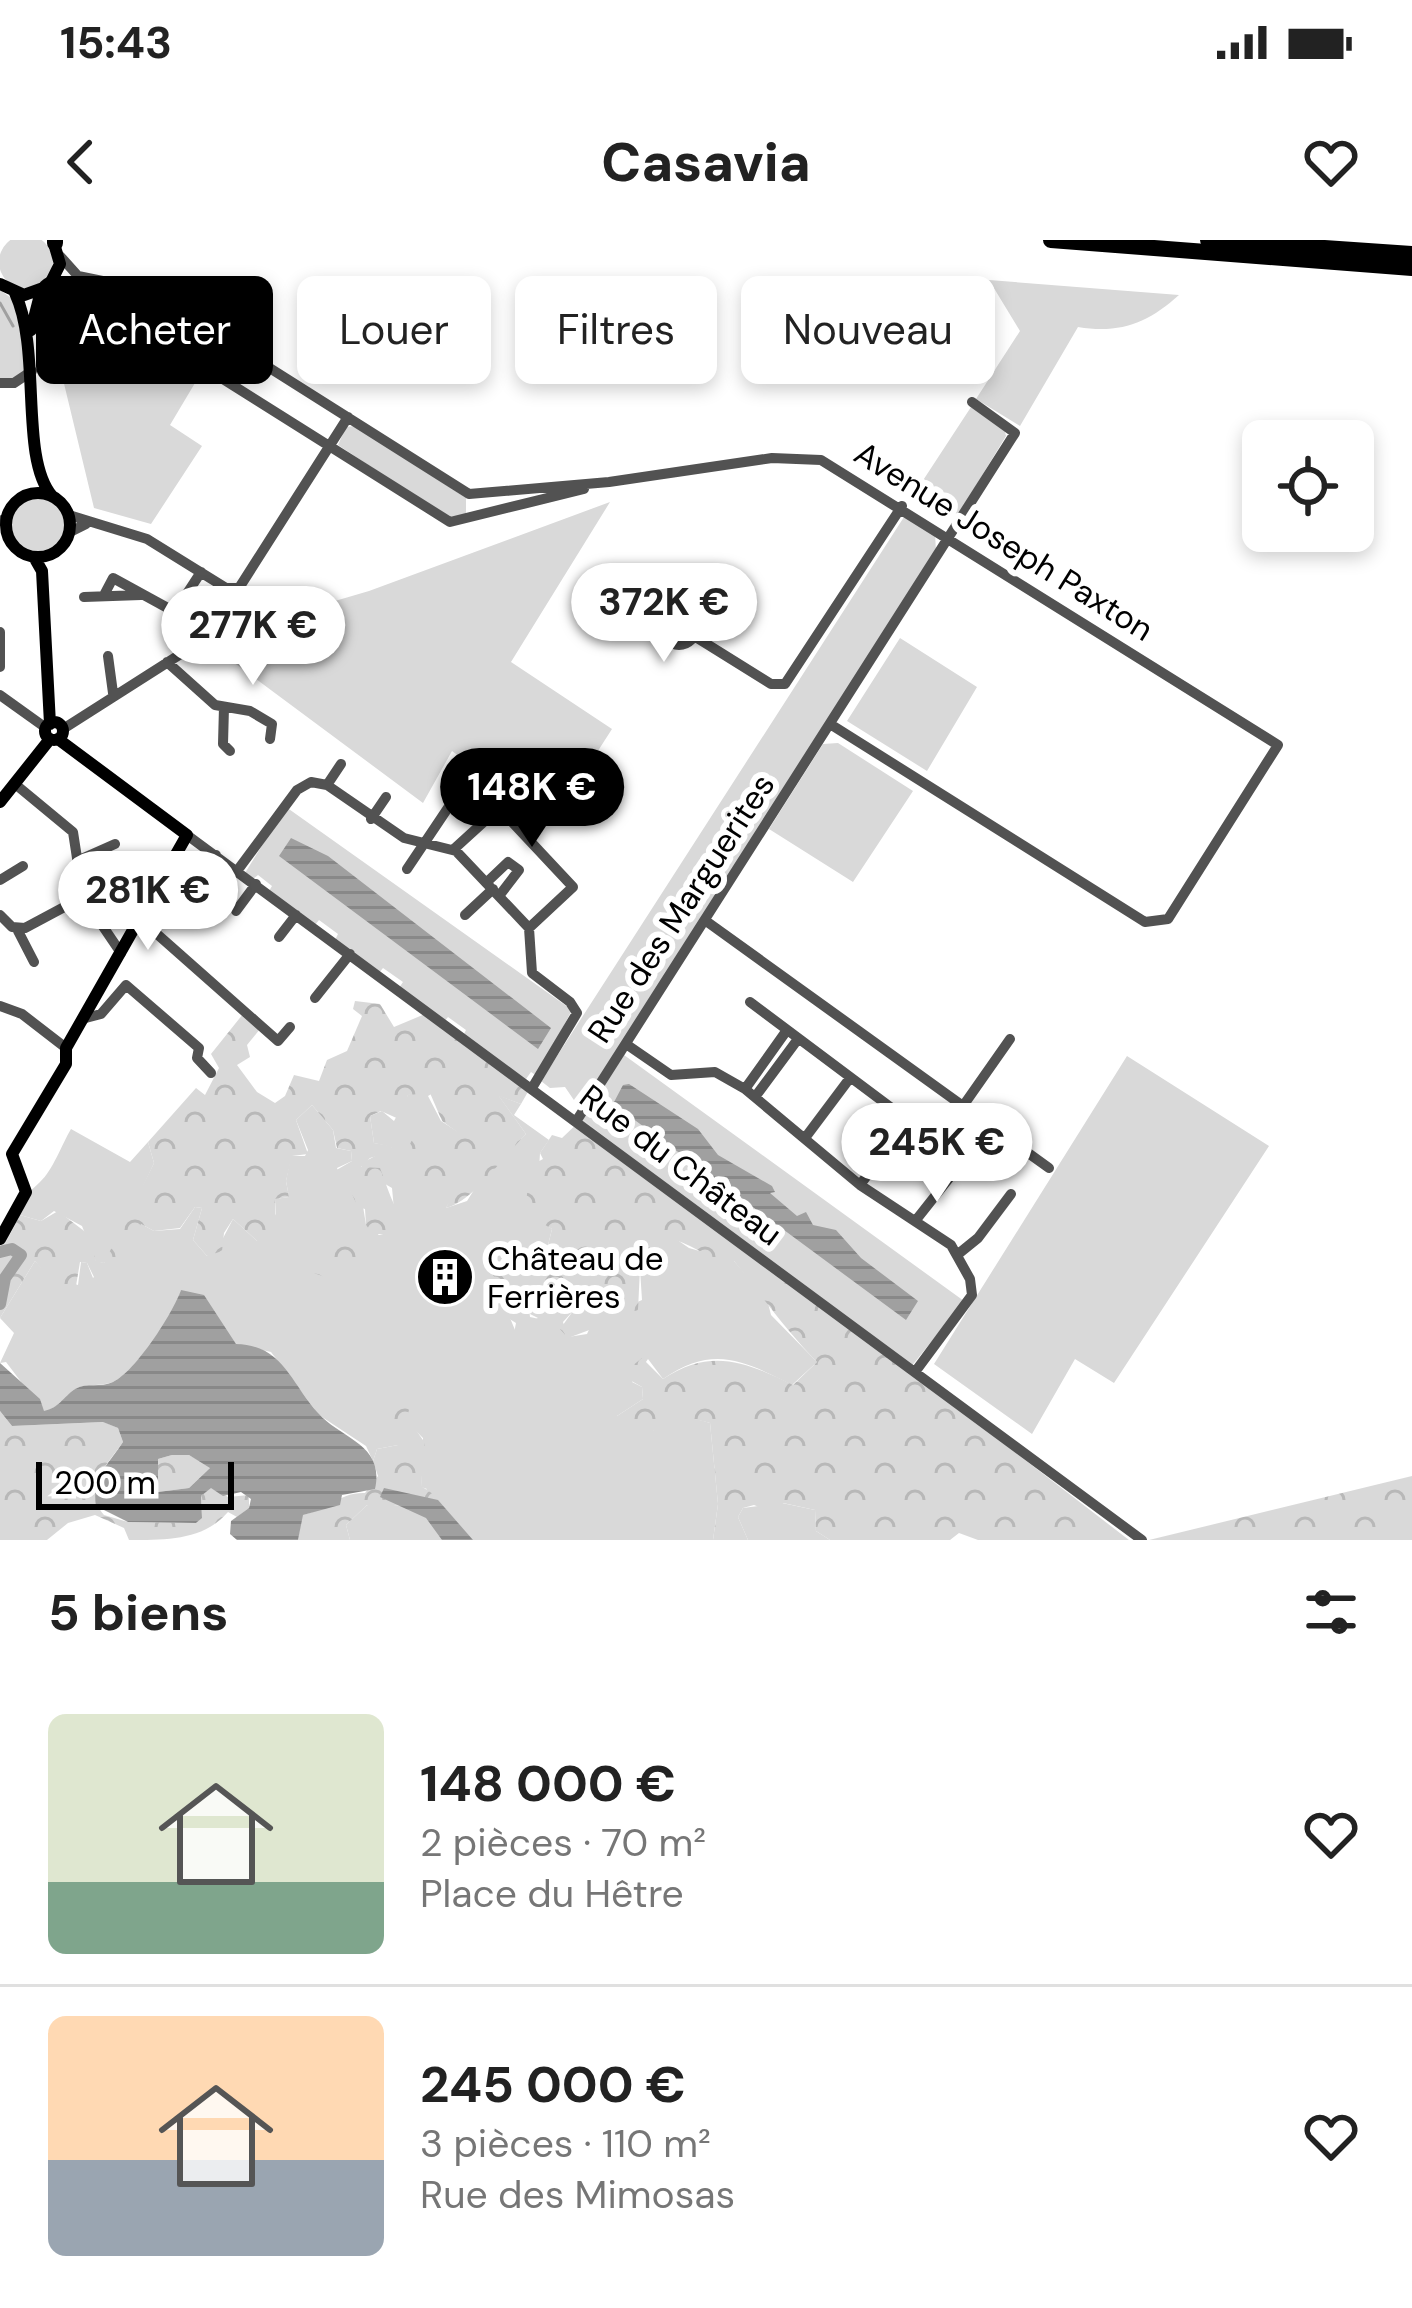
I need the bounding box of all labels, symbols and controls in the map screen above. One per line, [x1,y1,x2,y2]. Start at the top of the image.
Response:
text: 15:43 [60,13,172,72]
text: Casavia [601,127,811,198]
icon: back [48,129,114,195]
icon: heart [1298,129,1364,195]
chip: Acheter [36,276,273,384]
chip: Louer [297,276,491,384]
chip: Filtres [515,276,717,384]
chip: Nouveau [741,276,995,384]
map controls [1242,420,1374,552]
button: locate [1242,420,1374,552]
street label: Avenue Joseph Paxton [847,432,1161,650]
pin: 372K € [566,563,762,665]
text: 372K € [598,576,730,627]
pin: 277K € [155,586,351,688]
text: 277K € [188,599,318,650]
pin: 148K € [434,748,630,850]
text: 148K € [467,761,597,812]
street label: Rue des Marguerites [578,765,784,1051]
pin: 281K € [50,851,246,953]
text: 281K € [85,864,211,915]
street label: Rue du Château [571,1075,791,1255]
pin: 245K € [839,1103,1035,1205]
text: 245K € [868,1116,1006,1167]
place label: Château de Ferrières [487,1237,663,1318]
building icon: Château de Ferrières [414,1246,476,1308]
scale bar [36,1456,234,1509]
text: 200 m [54,1461,156,1504]
text: 5 biens [48,1579,228,1646]
icon: filters [1298,1579,1364,1645]
text: 148 000 € [420,1750,676,1817]
icon: home [144,1762,288,1906]
icon: heart [1298,1801,1364,1867]
text: 2 pièces · 70 m² [420,1817,706,1868]
text: Place du Hêtre [420,1868,684,1919]
text: 245 000 € [420,2051,686,2118]
icon: home [144,2064,288,2208]
icon: heart [1298,2103,1364,2169]
text: 3 pièces · 110 m² [420,2118,711,2169]
text: Rue des Mimosas [420,2169,735,2220]

